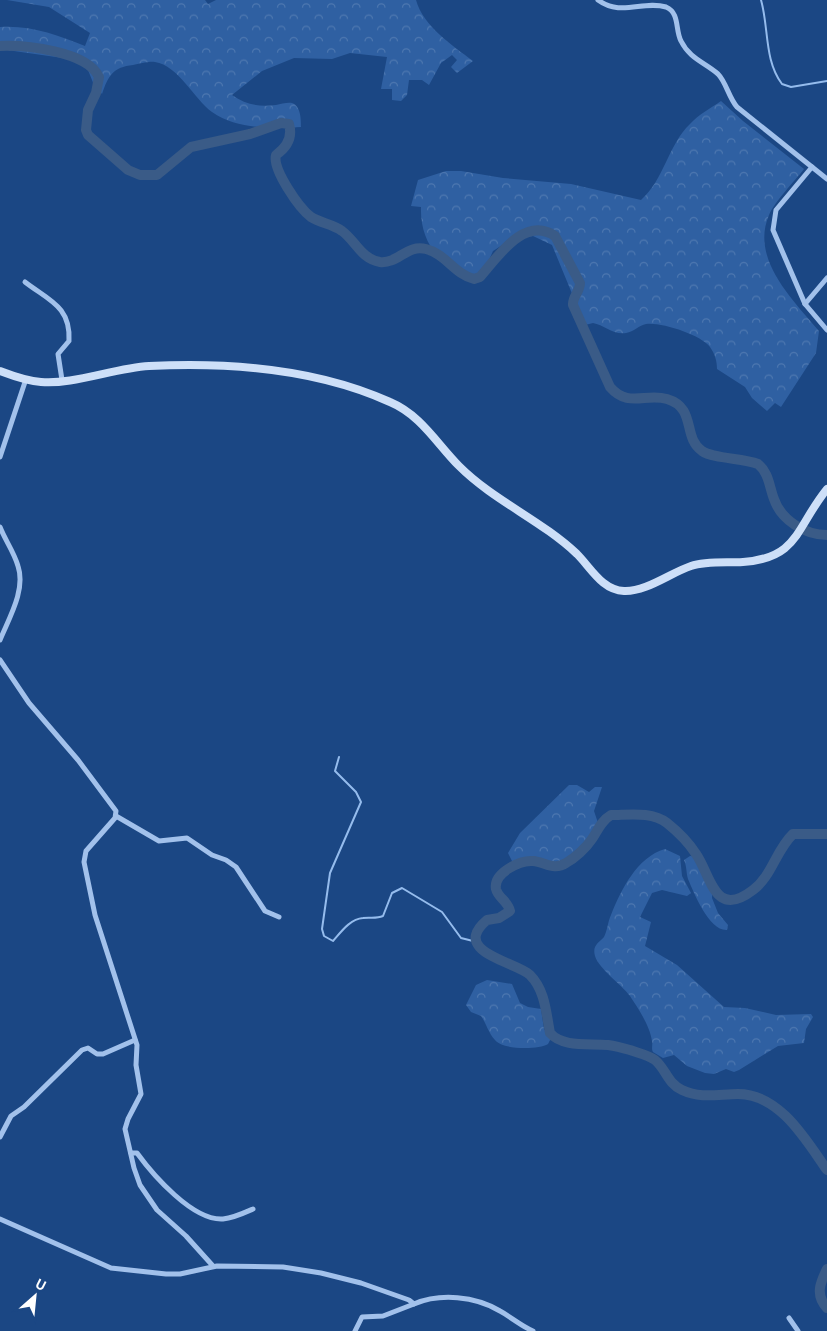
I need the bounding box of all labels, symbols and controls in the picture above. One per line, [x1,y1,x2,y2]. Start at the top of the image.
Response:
north arrow [10,1271,60,1321]
text: U [33,1275,49,1294]

